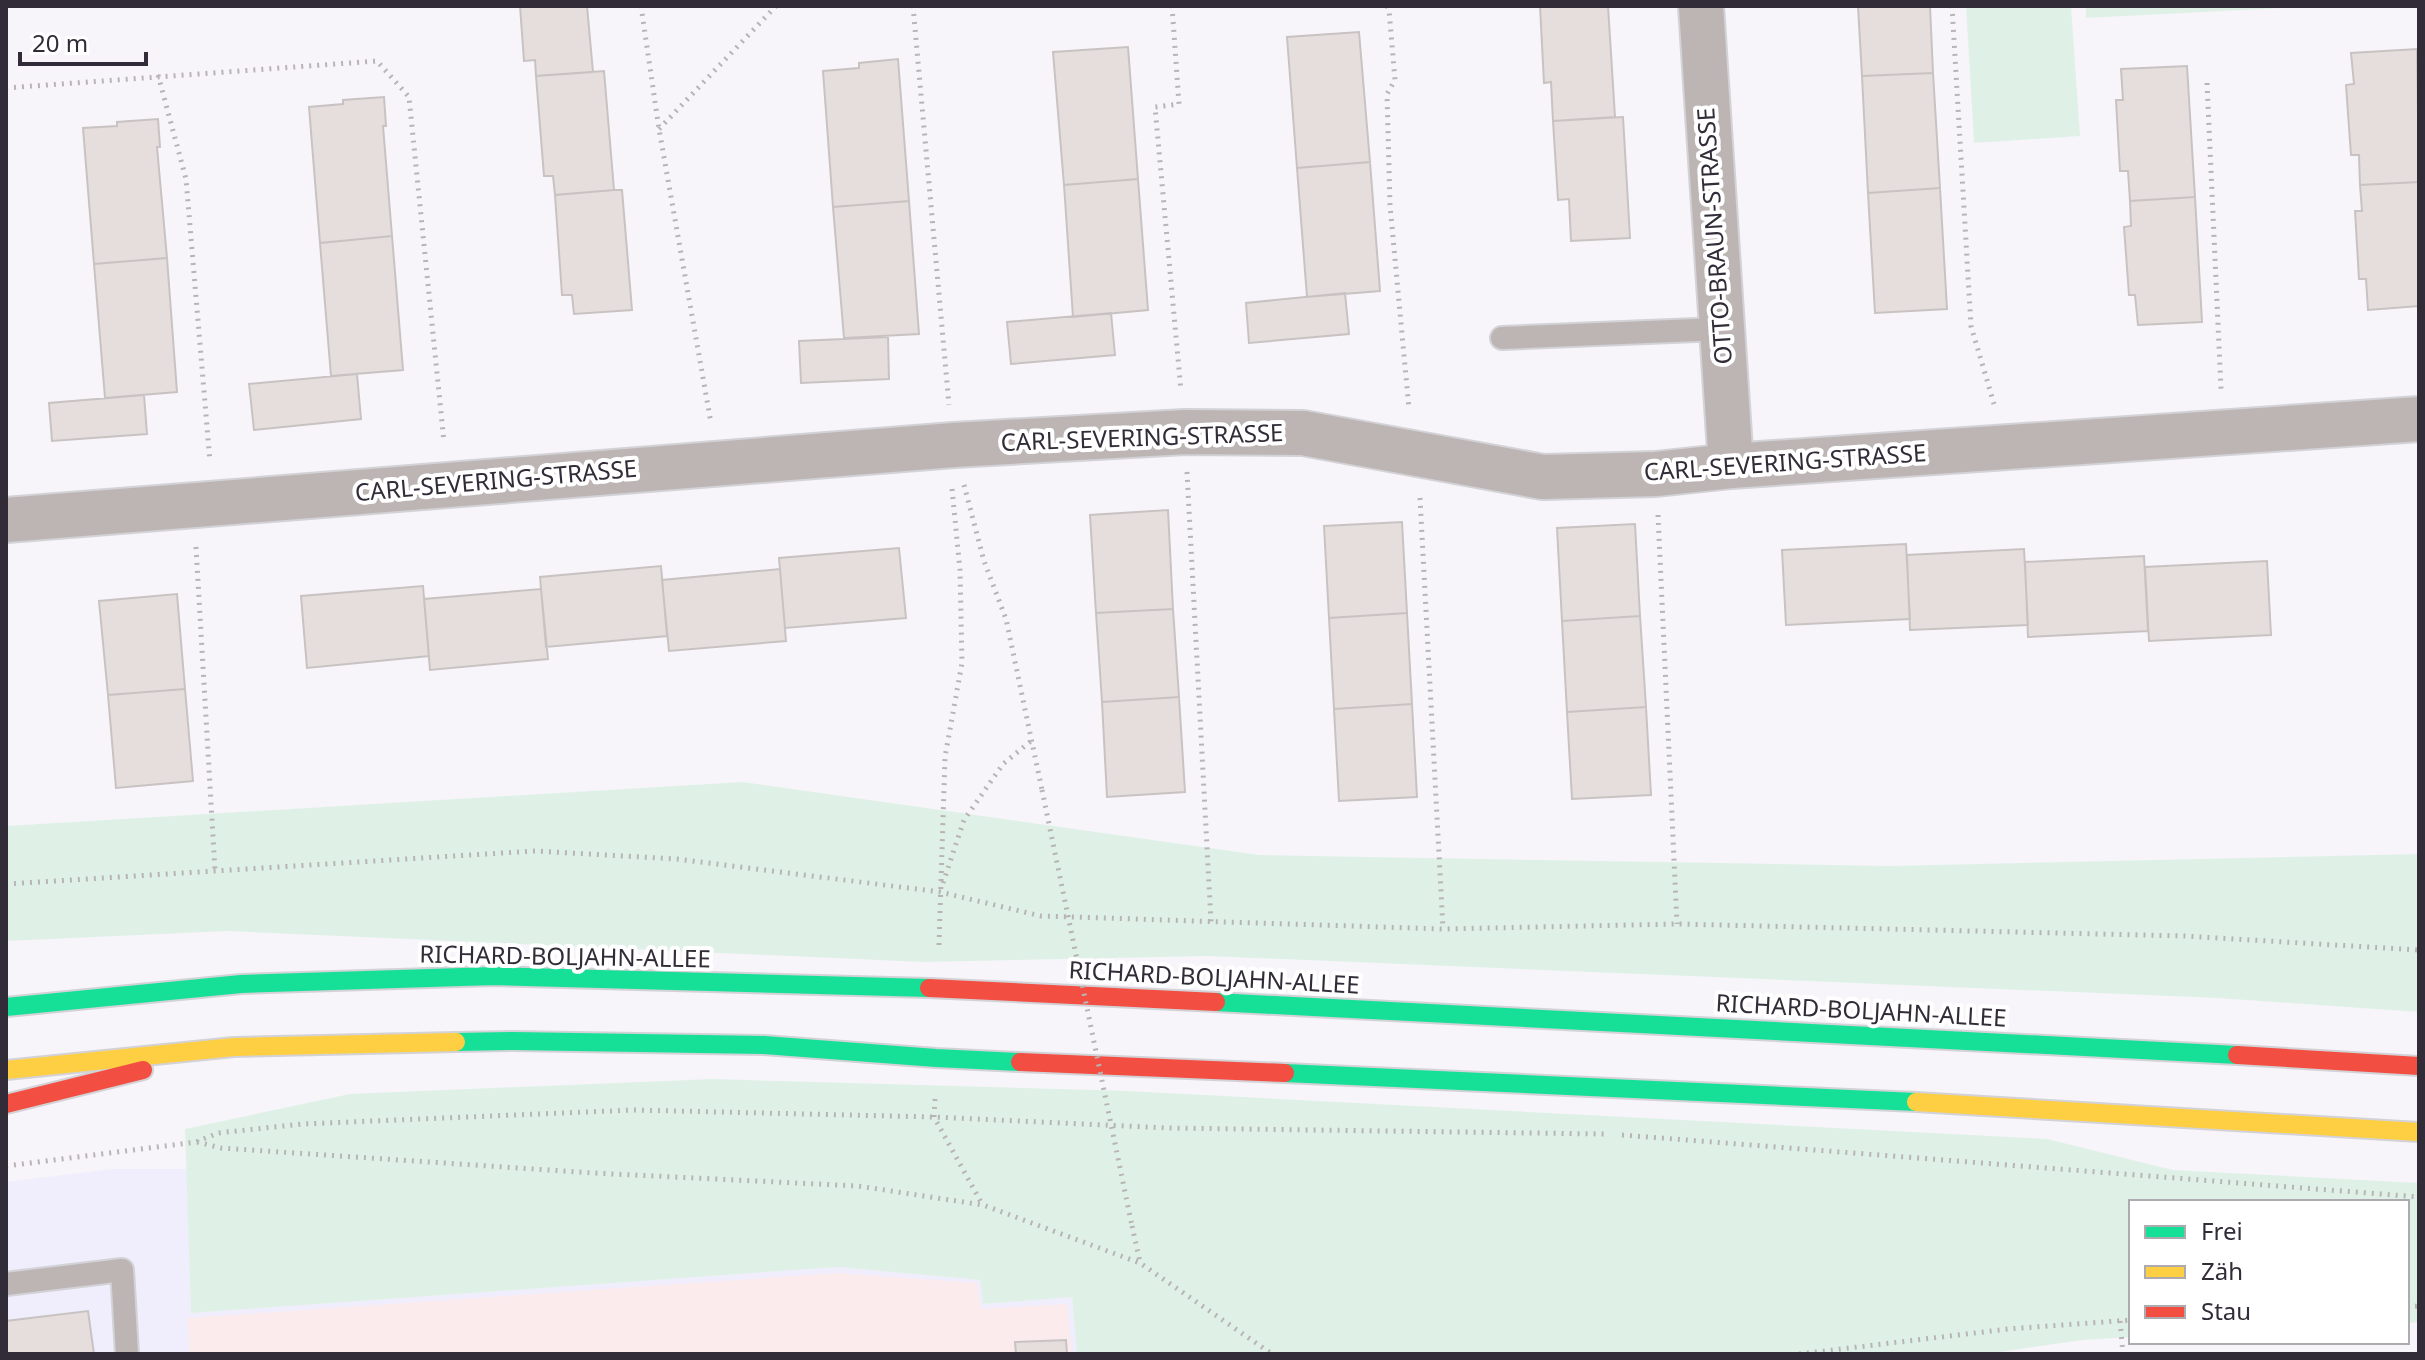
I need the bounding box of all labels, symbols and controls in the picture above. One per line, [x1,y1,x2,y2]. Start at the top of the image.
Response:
scale bar [20,16,146,66]
text: 20 m [32,26,88,59]
street label: OTTO-BRAUN-STRASSE [1688,107,1739,365]
street label: CARL-SEVERING-STRASSE [1000,415,1284,458]
street label: CARL-SEVERING-STRASSE [1643,435,1927,488]
street label: CARL-SEVERING-STRASSE [353,451,638,508]
street label: RICHARD-BOLJAHN-ALLEE [419,936,711,975]
street label: RICHARD-BOLJAHN-ALLEE [1068,952,1360,1001]
street label: RICHARD-BOLJAHN-ALLEE [1715,985,2007,1034]
legend [2129,1200,2409,1344]
text: Frei [2201,1214,2243,1247]
text: Zäh [2201,1254,2243,1287]
text: Stau [2201,1294,2251,1327]

